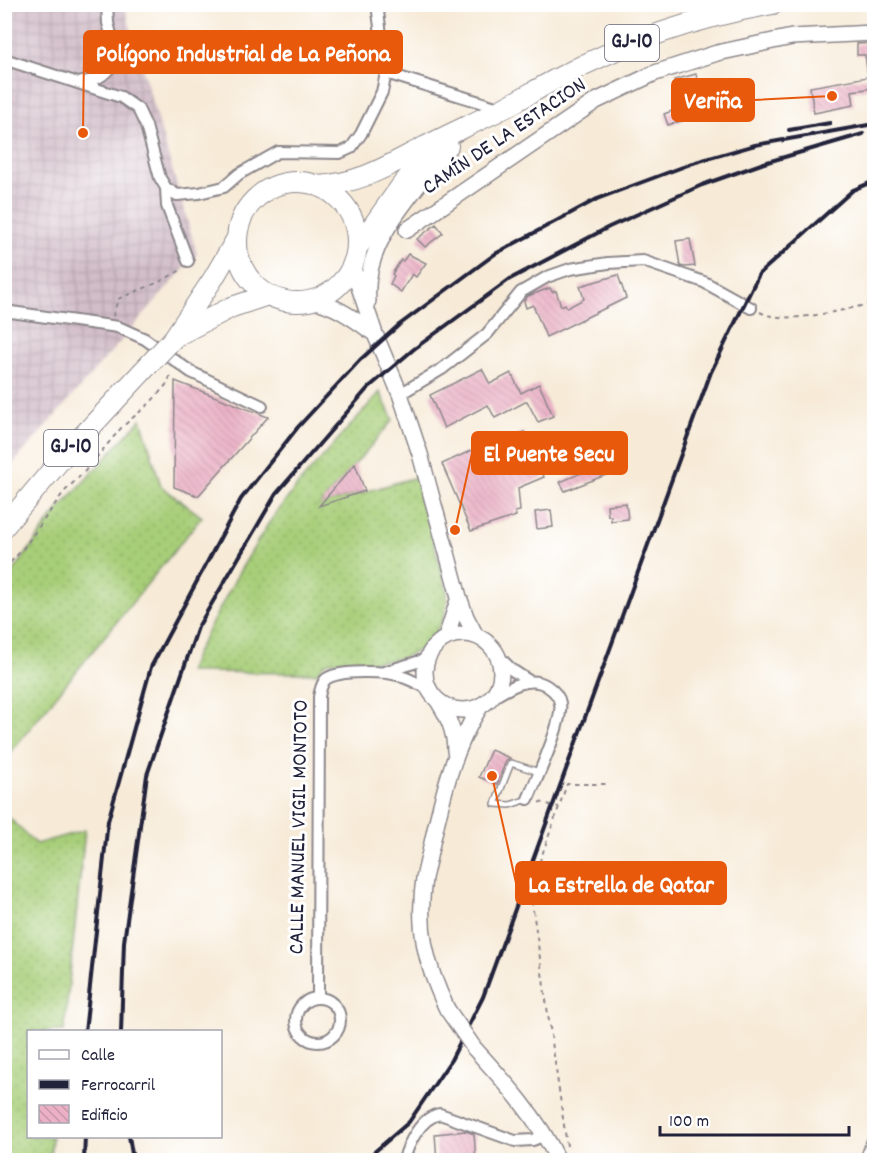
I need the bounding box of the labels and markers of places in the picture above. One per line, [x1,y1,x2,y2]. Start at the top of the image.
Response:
callout: Polígono Industrial de La Peñona [84,31,402,73]
callout: Veriña [672,79,754,121]
callout: El Puente Secu [472,432,627,474]
callout: La Estrella de Qatar [516,862,726,904]

